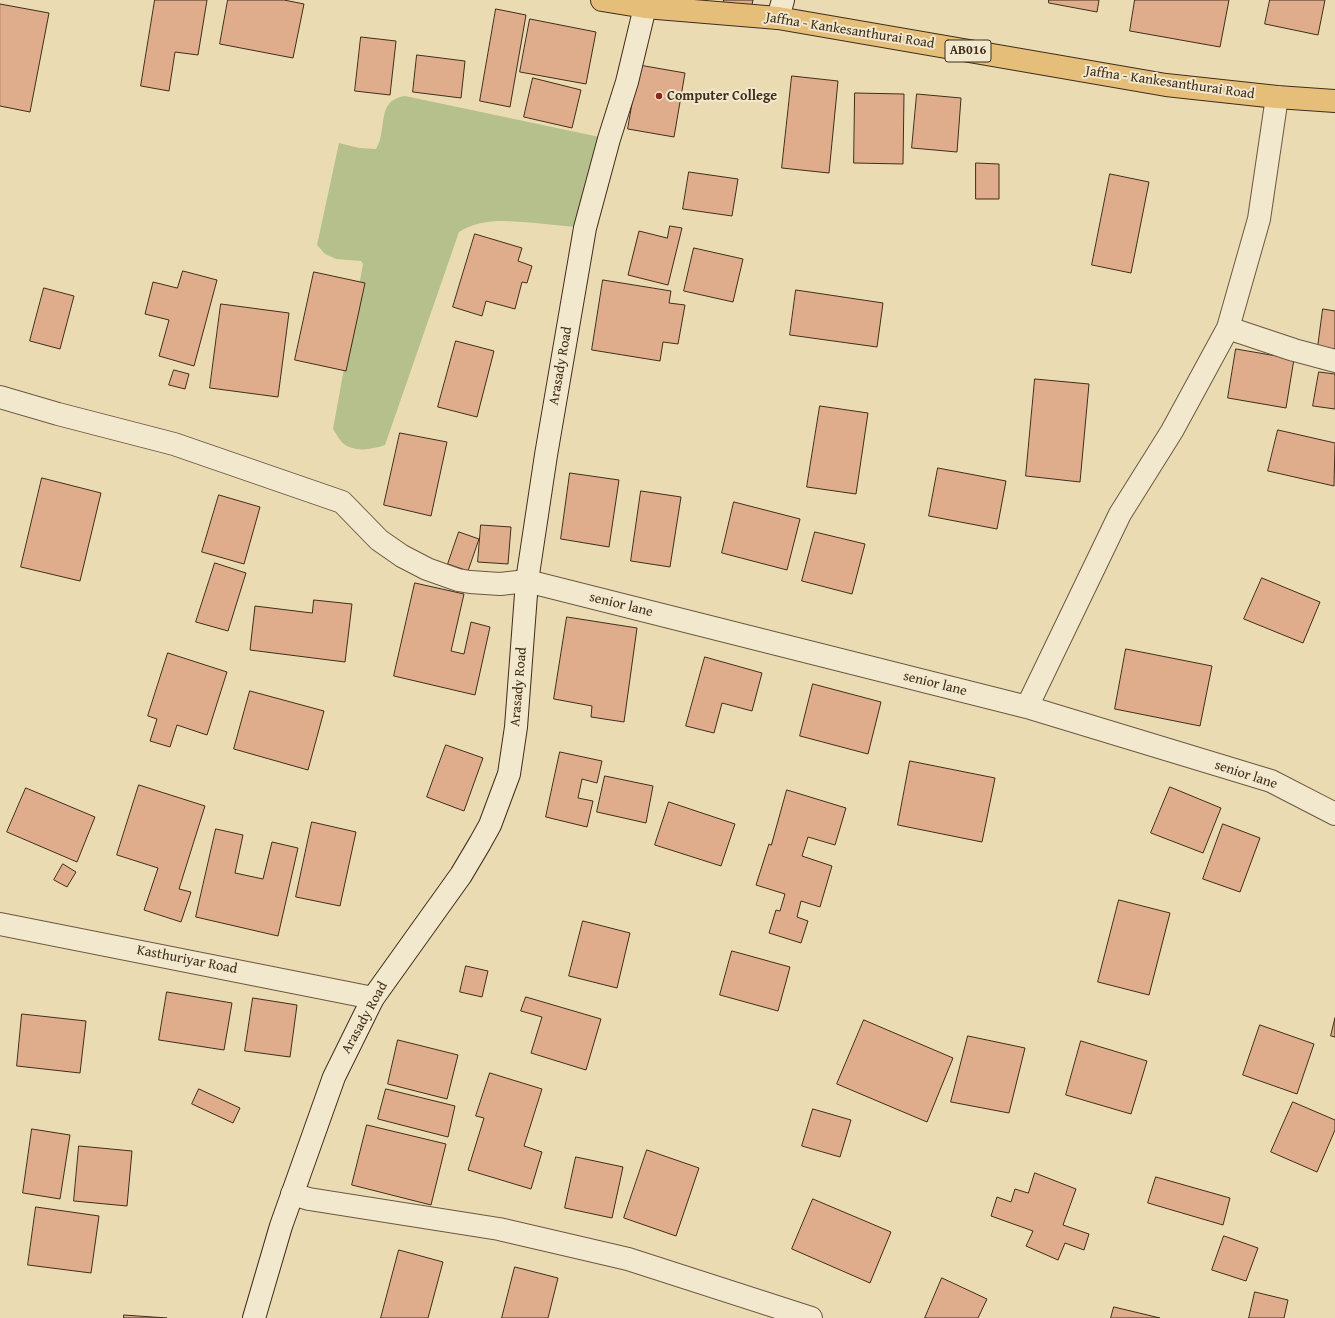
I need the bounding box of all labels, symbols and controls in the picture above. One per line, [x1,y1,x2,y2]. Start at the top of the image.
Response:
street label: Jaffna - Kankesanthurai Road [764,9,936,53]
road number: AB016 [945,40,991,62]
street label: Jaffna - Kankesanthurai Road [1084,63,1256,103]
place label: Computer College [667,88,777,104]
marker: Computer College [654,91,664,101]
street label: Arasady Road [546,325,576,407]
street label: senior lane [587,589,655,621]
street label: Arasady Road [507,647,531,727]
street label: senior lane [901,668,969,700]
street label: senior lane [1213,757,1279,793]
street label: Kasthuriyar Road [135,942,239,978]
street label: Arasady Road [338,979,392,1057]

